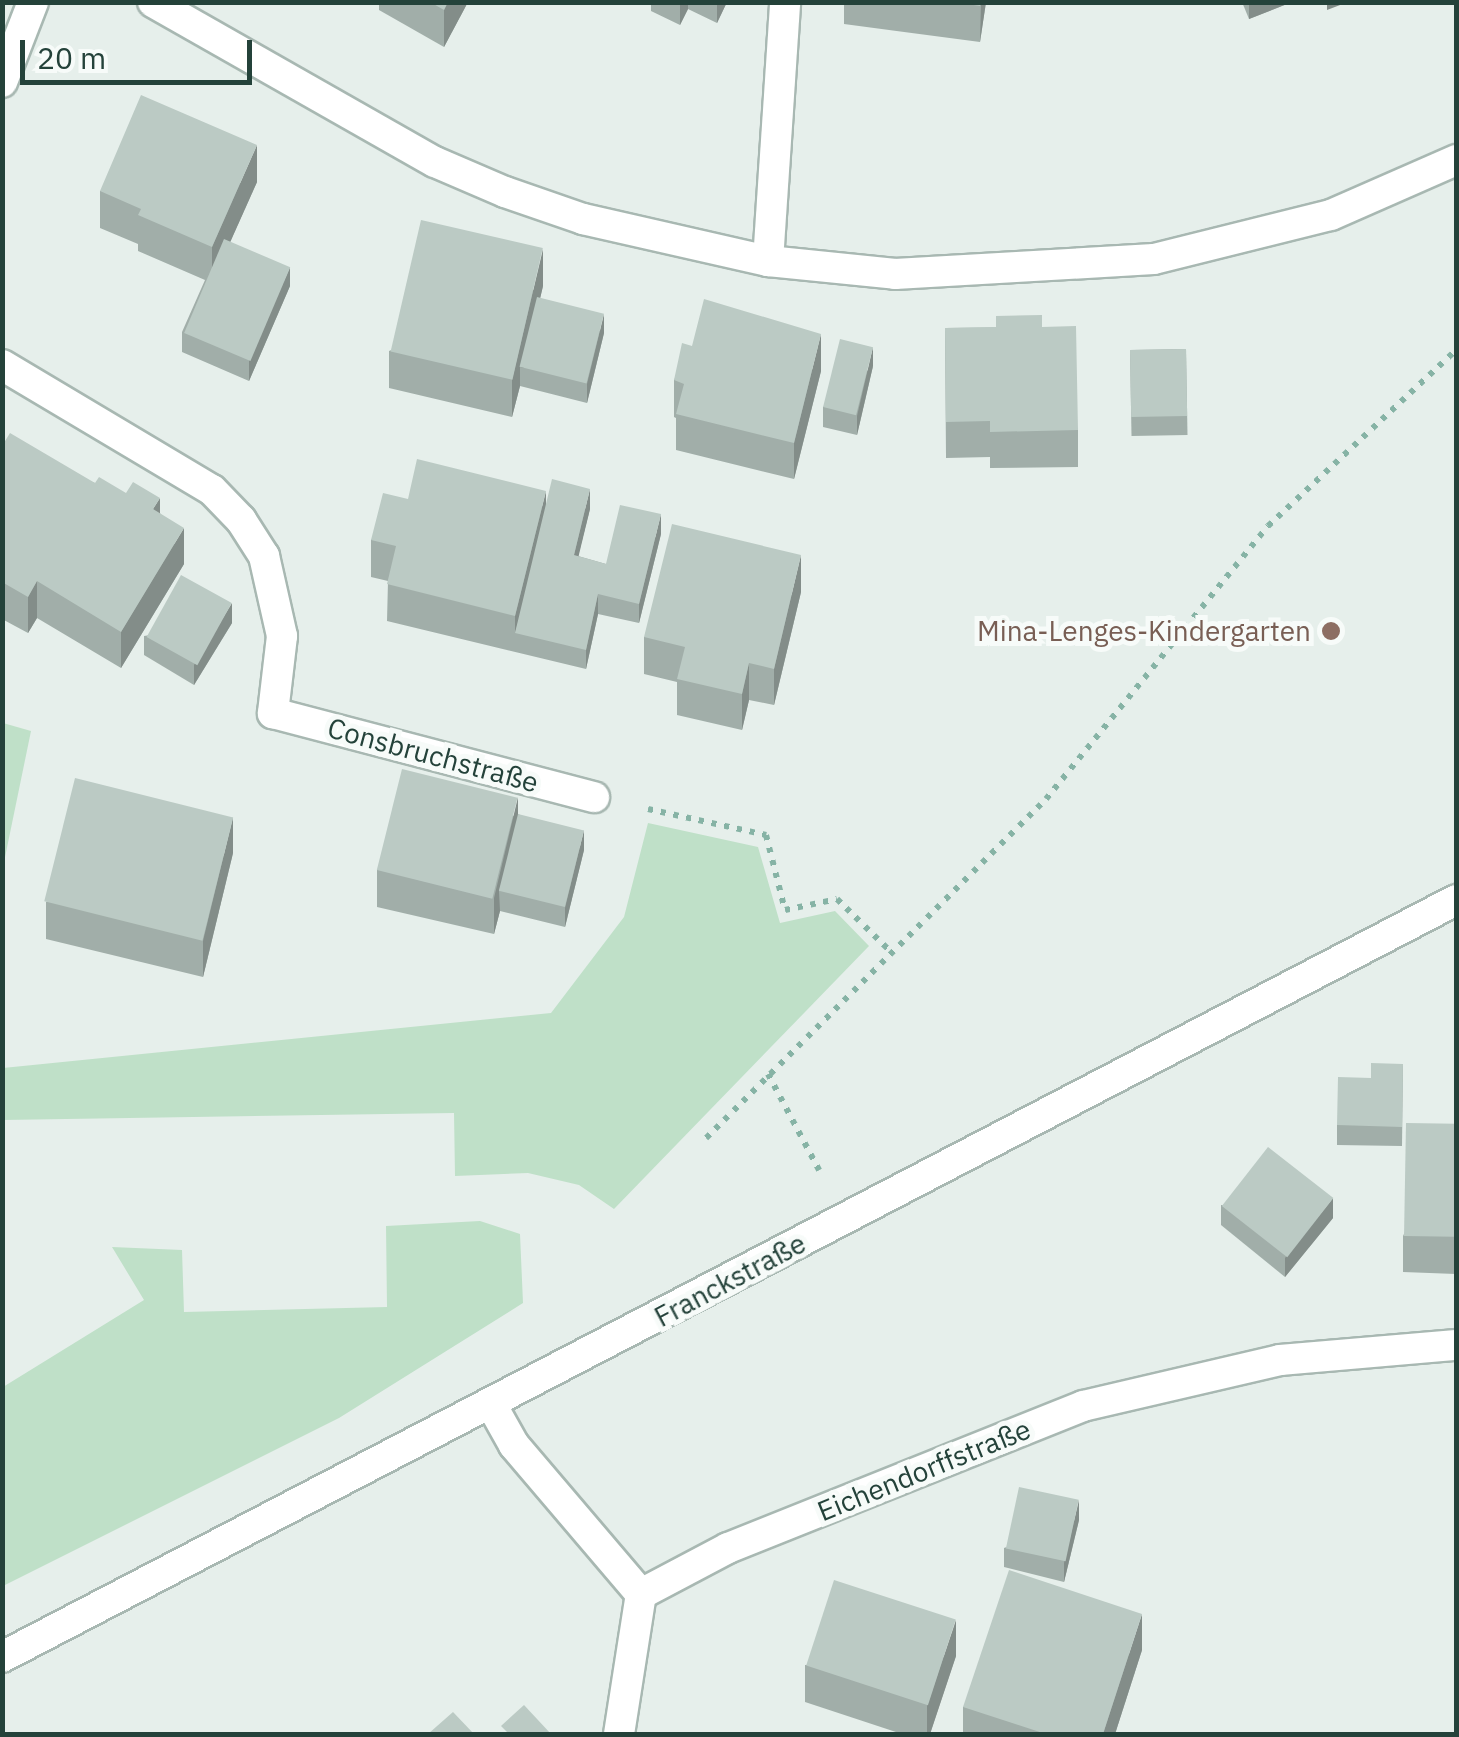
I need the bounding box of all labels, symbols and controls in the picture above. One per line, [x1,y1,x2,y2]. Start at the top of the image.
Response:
scale bar [25,20,258,82]
text: 20 m [37,38,106,77]
place label: Mina-Lenges-Kindergarten [977,614,1311,648]
marker: Mina-Lenges-Kindergarten [1320,620,1342,642]
street label: Consbruchstraße [324,711,542,799]
street label: Franckstraße [649,1226,811,1334]
street label: Eichendorffstraße [813,1412,1035,1528]

